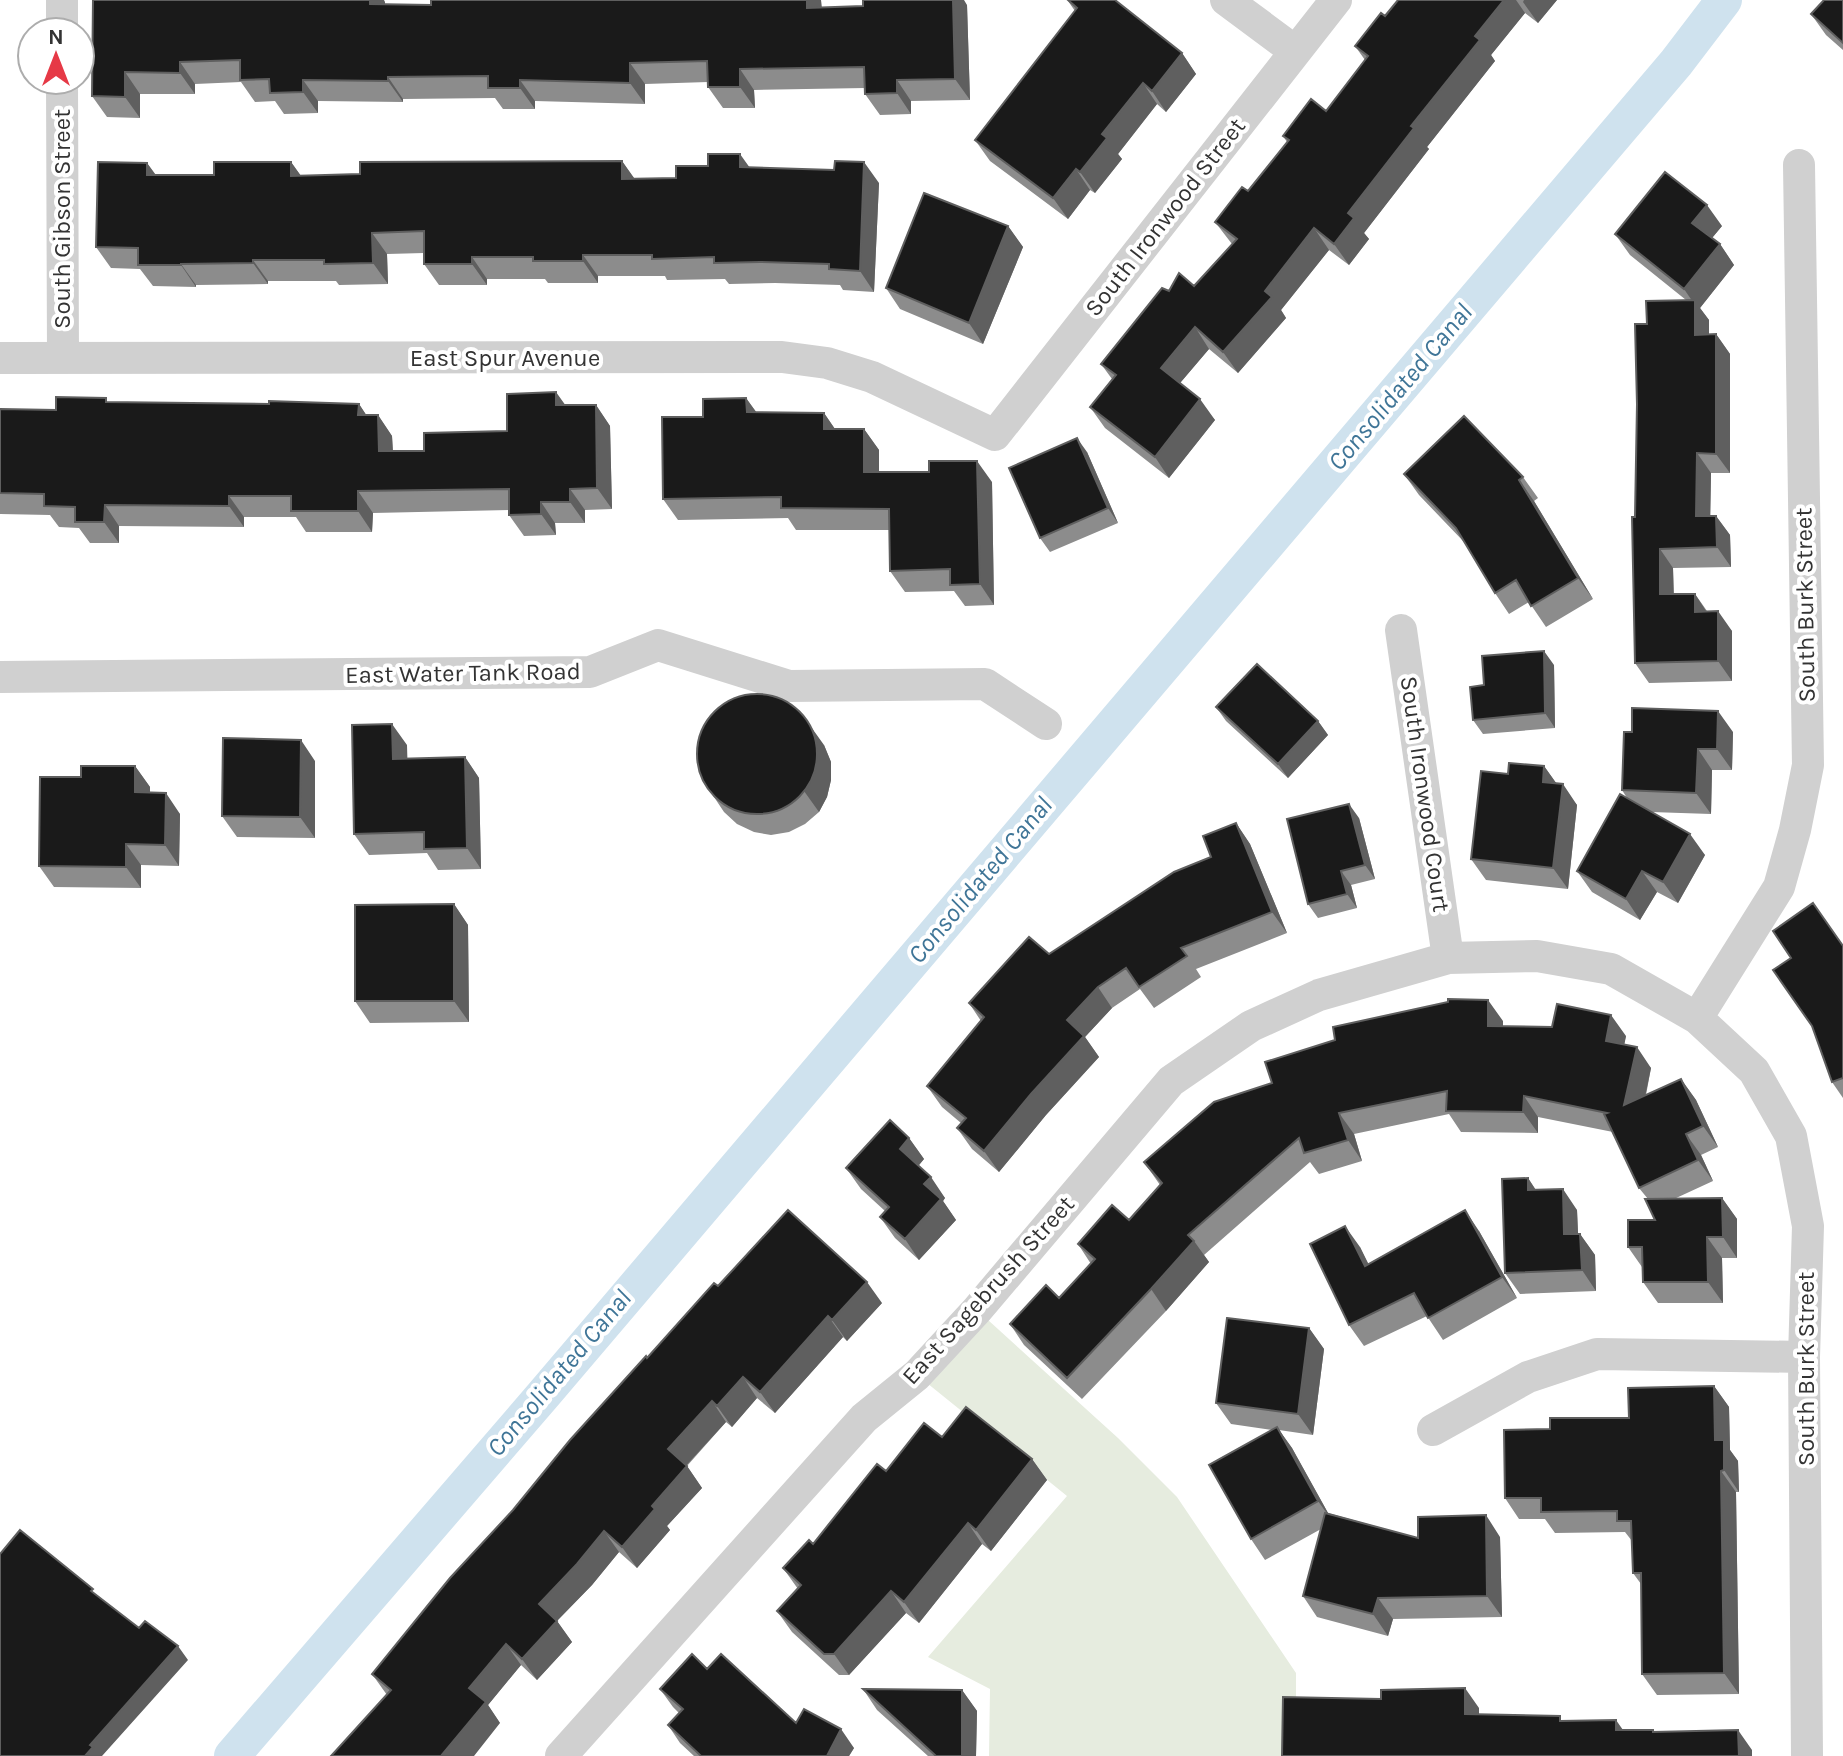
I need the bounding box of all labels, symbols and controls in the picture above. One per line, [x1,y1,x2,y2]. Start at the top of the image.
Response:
north arrow [16,16,96,96]
text: N [48,24,64,50]
street label: South Gibson Street [48,109,76,329]
street label: South Ironwood Street [1079,112,1251,322]
water label: Consolidated Canal [1321,297,1479,477]
street label: East Spur Avenue [410,344,600,372]
street label: South Burk Street [1789,507,1821,703]
street label: East Water Tank Road [345,657,581,689]
street label: South Ironwood Court [1395,674,1455,914]
water label: Consolidated Canal [901,790,1059,970]
street label: East Sagebrush Street [896,1190,1080,1390]
street label: South Burk Street [1792,1272,1820,1466]
water label: Consolidated Canal [480,1283,638,1463]

